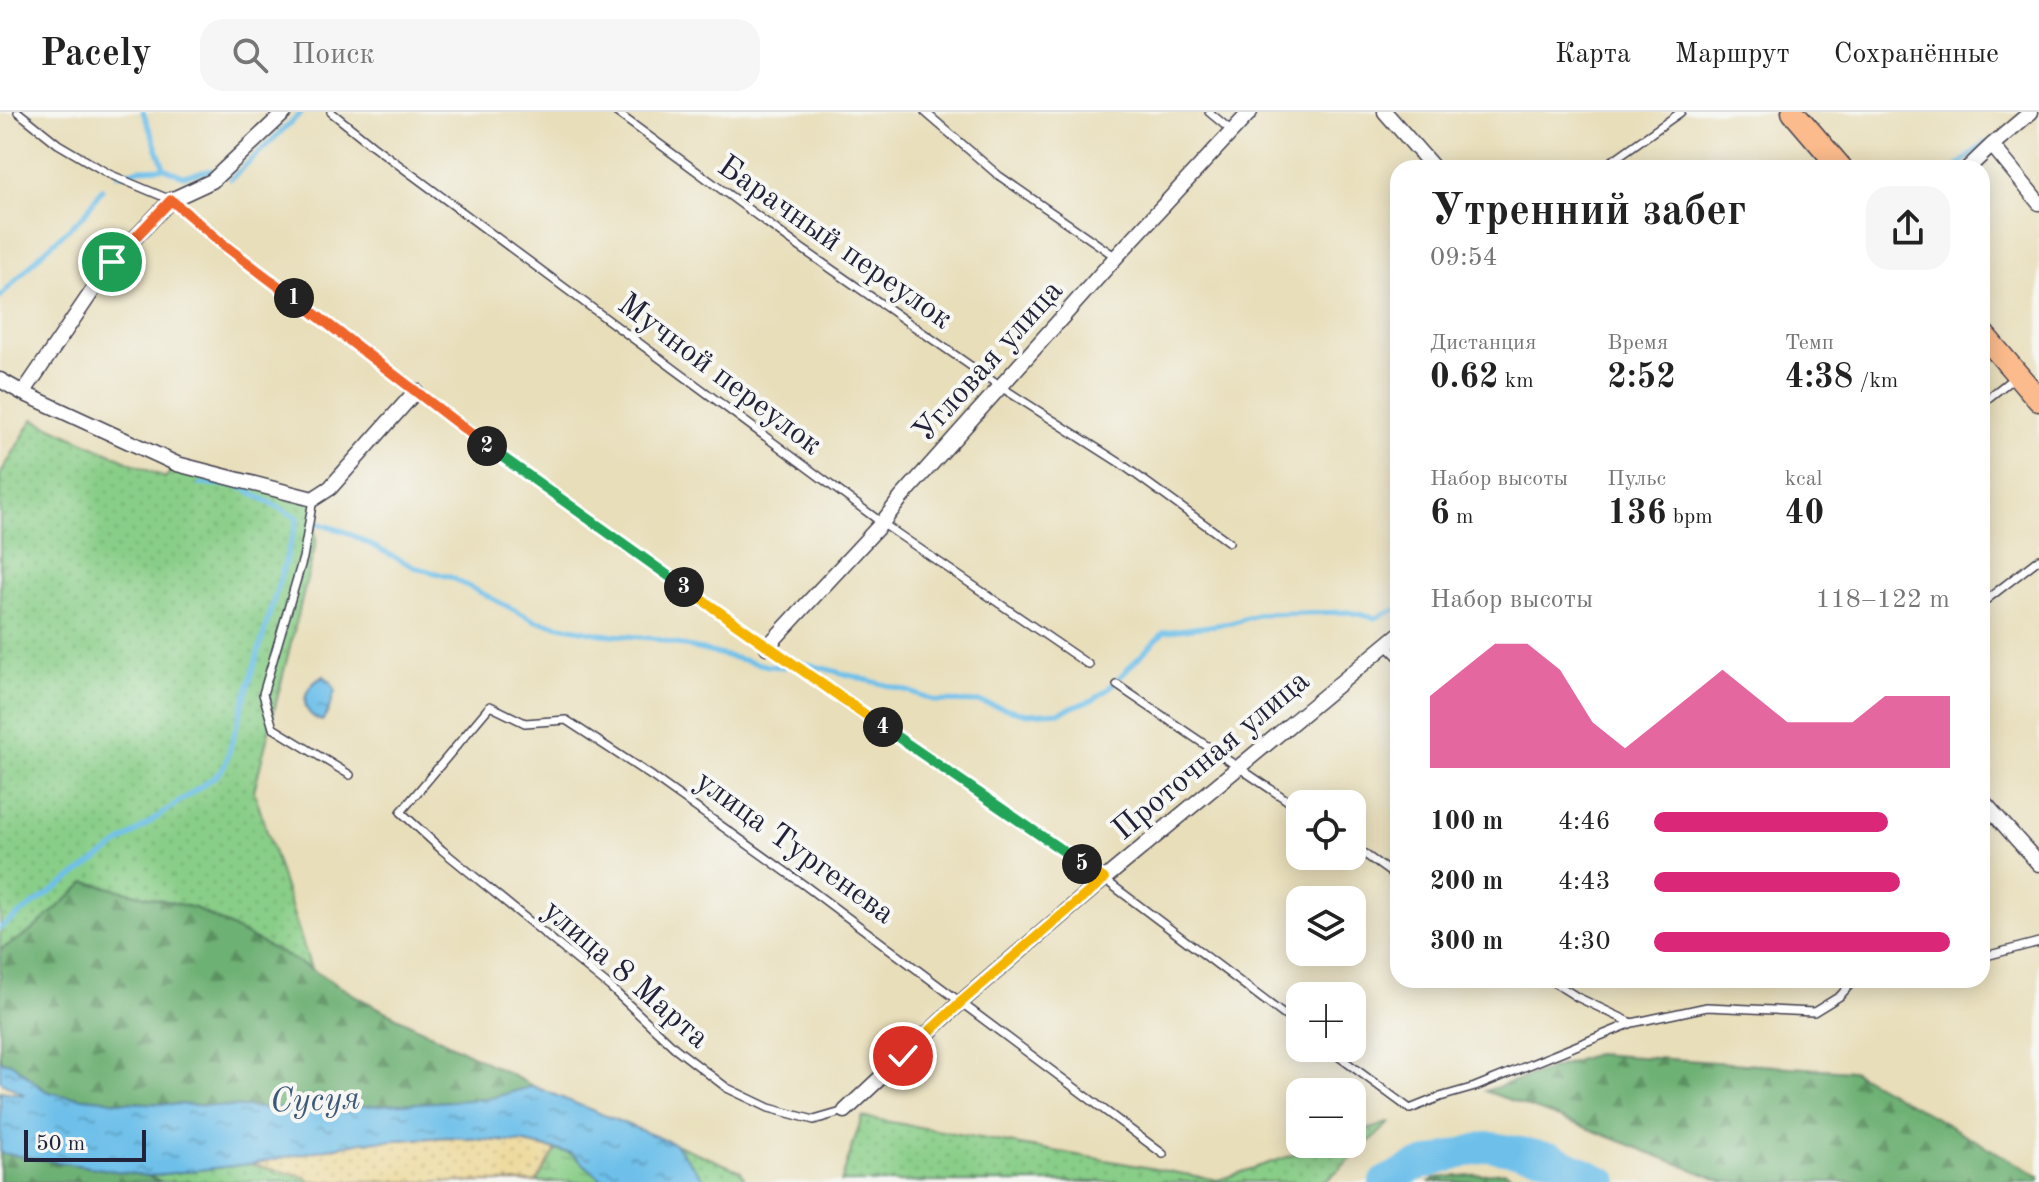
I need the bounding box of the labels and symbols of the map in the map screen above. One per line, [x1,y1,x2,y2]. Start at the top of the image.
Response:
street label: Барачный переулок [711,150,958,336]
pin [78,228,146,296]
street label: Угловая улица [909,275,1070,449]
pin: 1 [274,278,314,318]
street label: Мучной переулок [611,289,827,462]
pin: 2 [467,426,507,466]
pin: 3 [664,567,704,607]
street label: Проточная улица [1108,665,1316,847]
pin: 4 [863,707,903,747]
street label: улица Тургенева [689,766,900,931]
pin: 5 [1062,844,1102,884]
street label: улица 8 Марта [536,895,714,1056]
pin [869,1022,937,1090]
water label: Сусуя [269,1082,361,1120]
scale bar [24,1126,146,1162]

